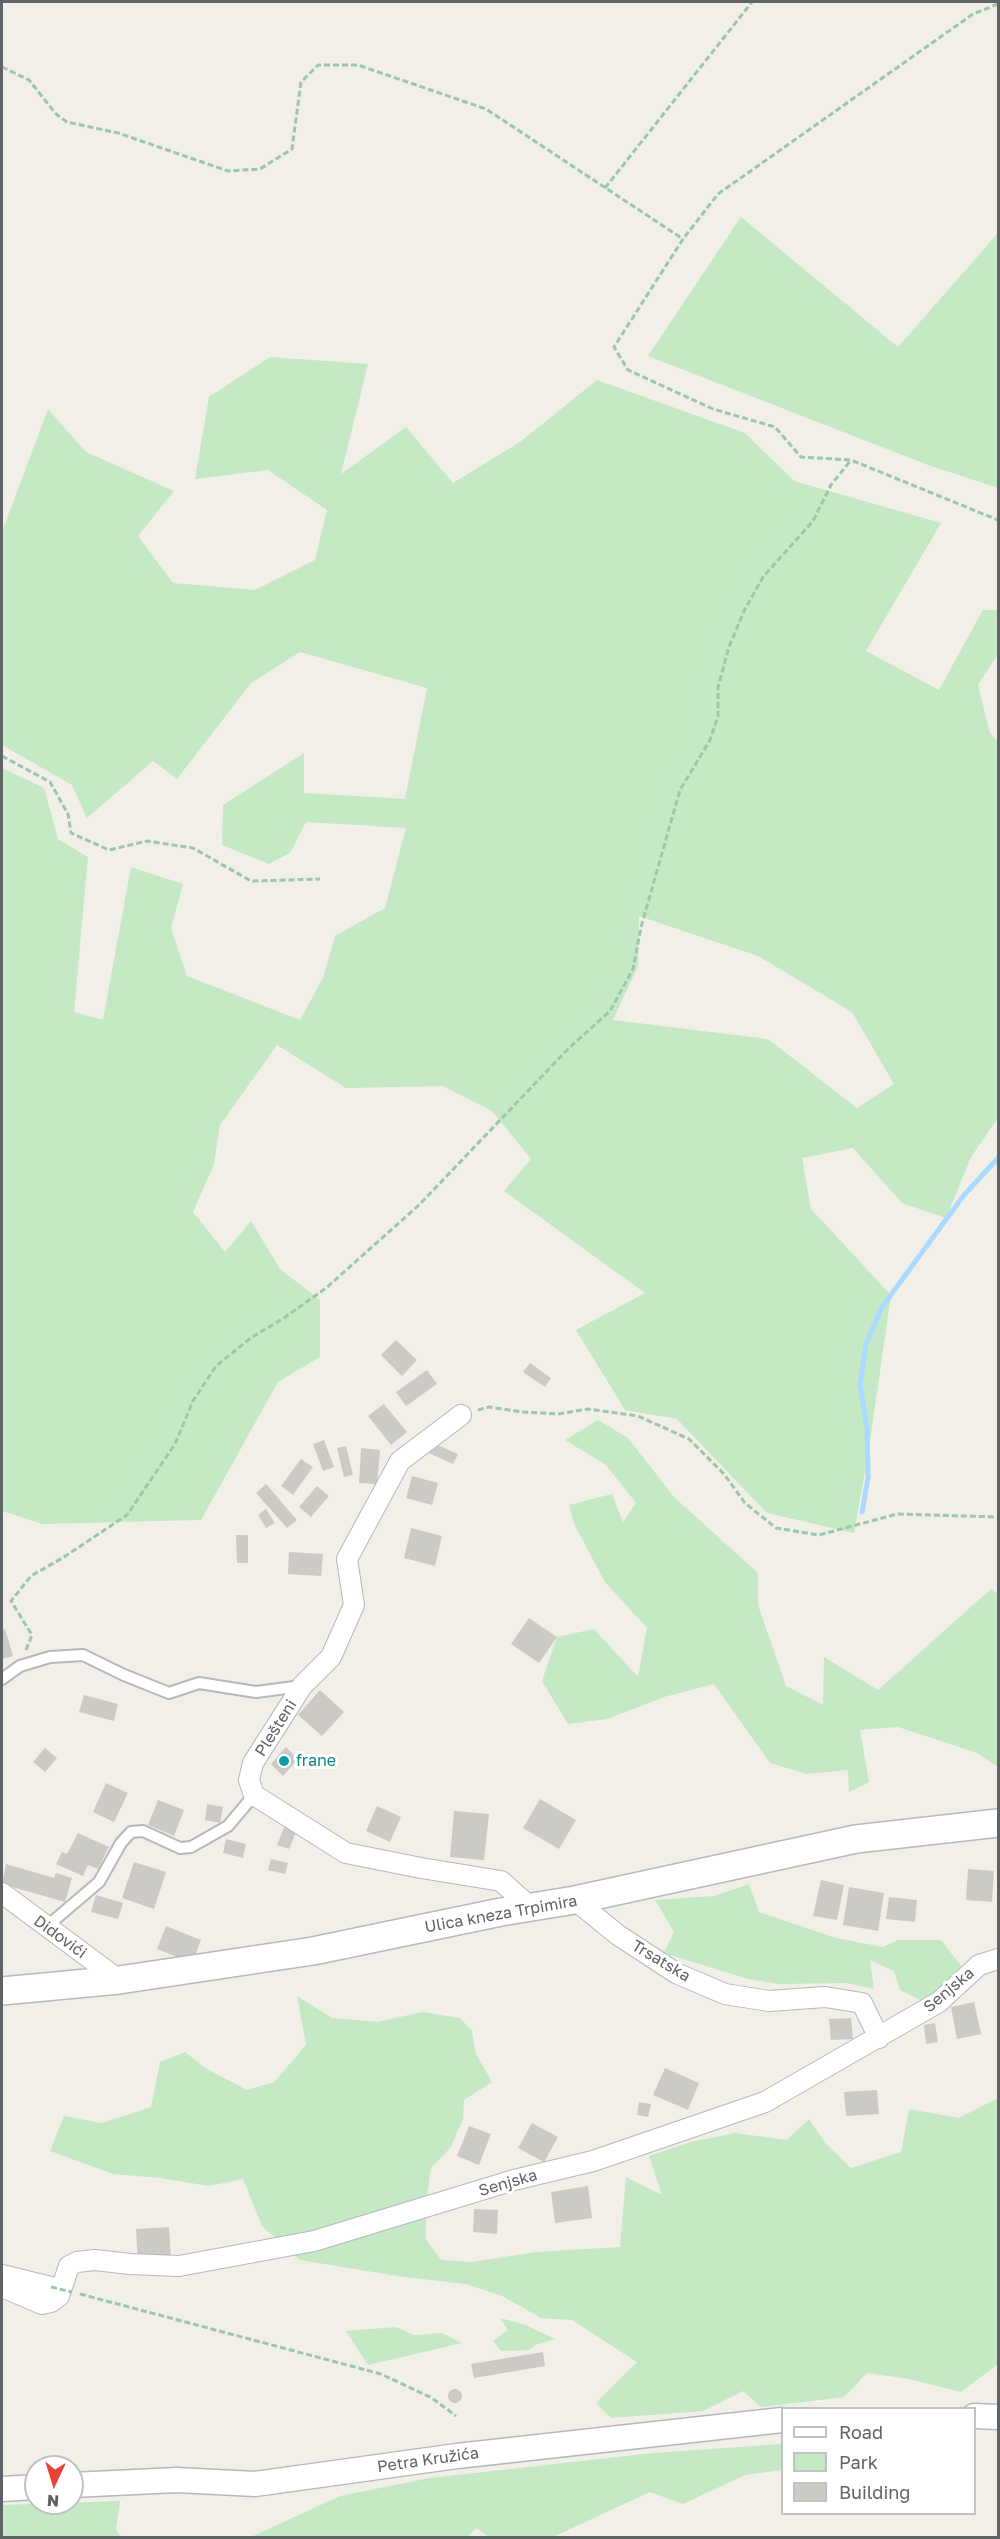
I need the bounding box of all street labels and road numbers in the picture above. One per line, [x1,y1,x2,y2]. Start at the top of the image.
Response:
street label: Plešteni [251,1696,301,1760]
street label: Ulica kneza Trpimira [423,1891,579,1937]
street label: Didovići [30,1911,90,1963]
street label: Trsatska [628,1936,694,1986]
street label: Senjska [920,1963,978,2017]
street label: Senjska [476,2165,540,2201]
street label: Petra Kružića [376,2443,480,2477]

